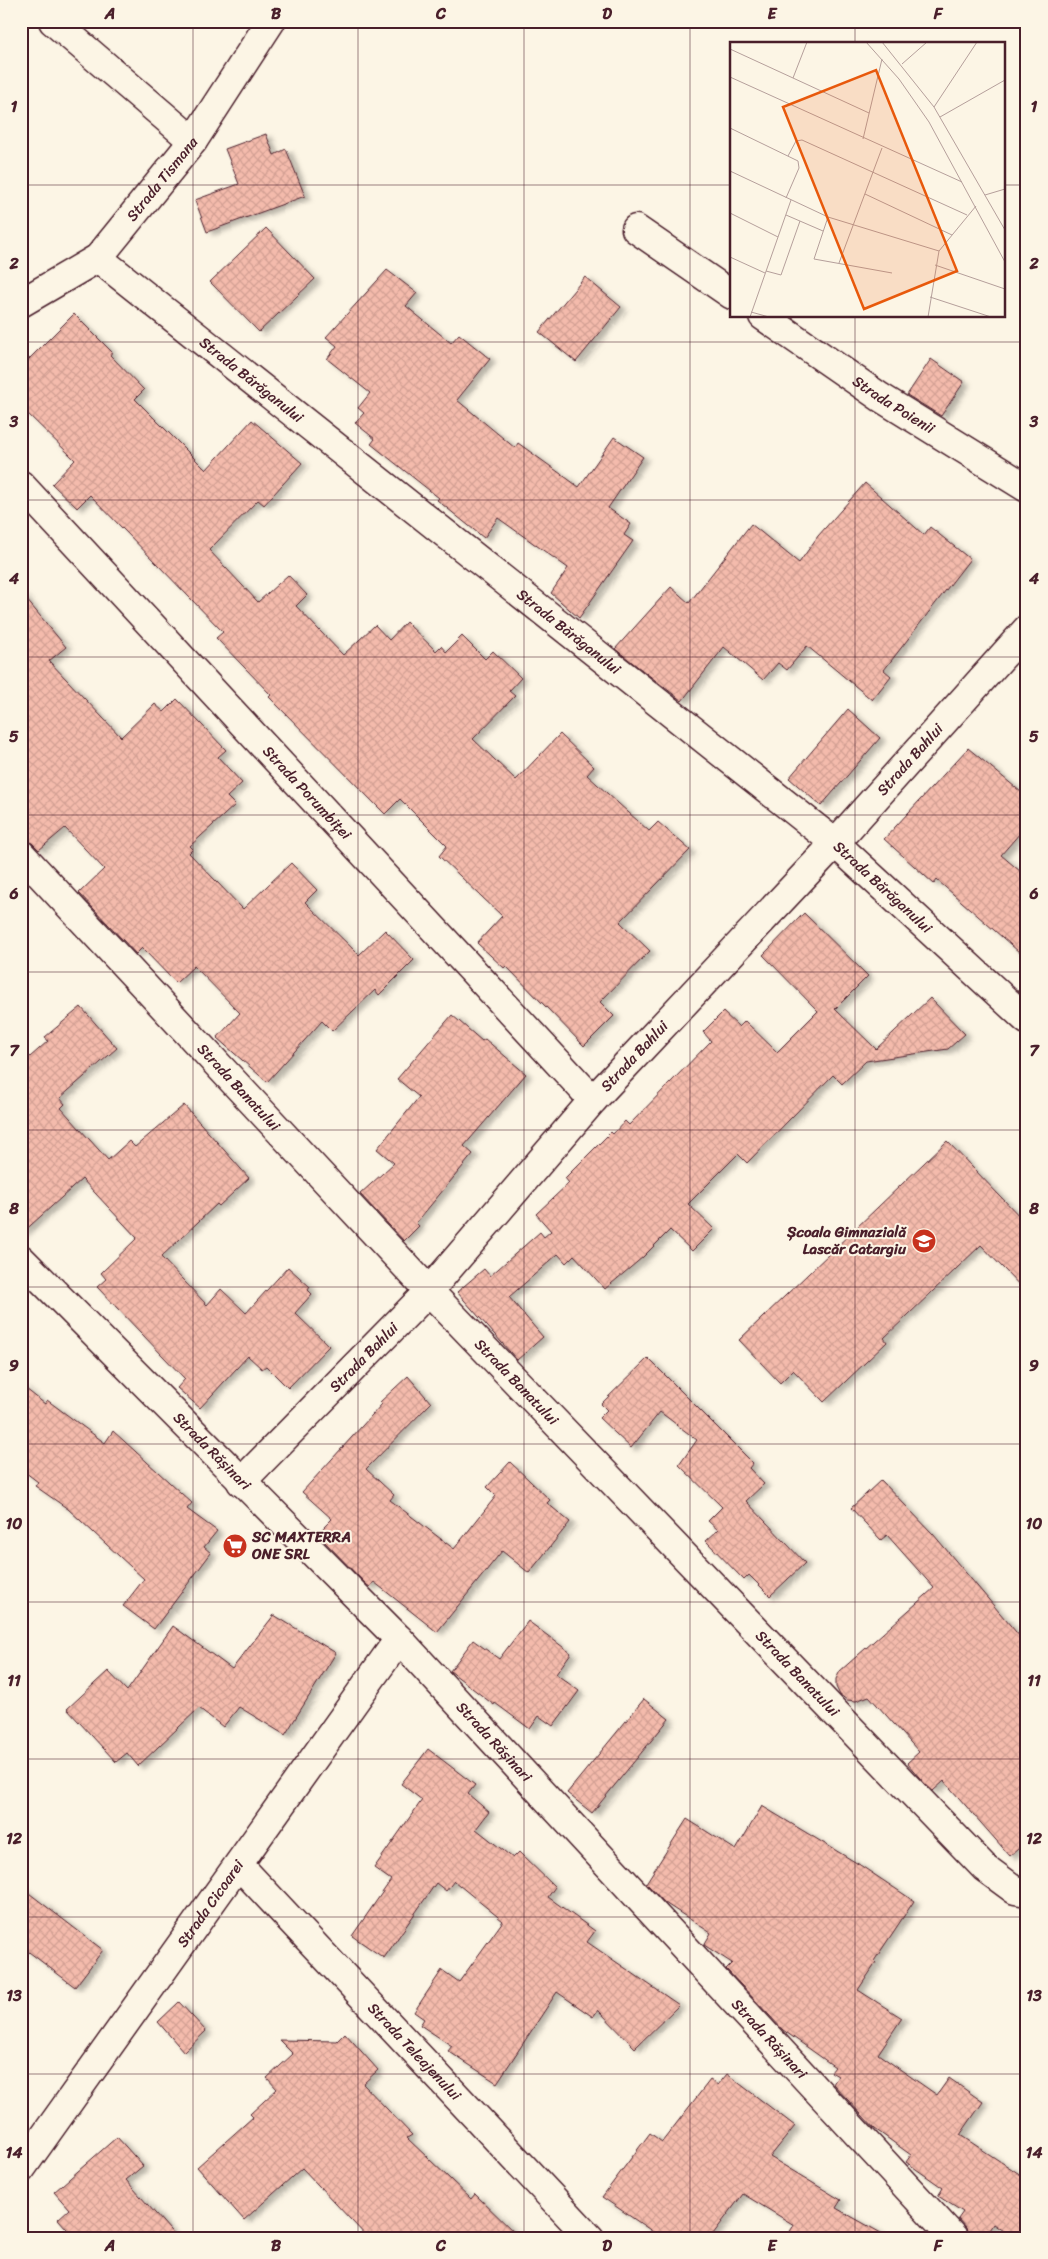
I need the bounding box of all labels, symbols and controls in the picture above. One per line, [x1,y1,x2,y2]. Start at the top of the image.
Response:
text: A [104,0,115,28]
text: B [271,0,282,28]
text: C [435,0,447,28]
text: D [602,0,612,28]
text: E [768,0,778,28]
text: F [933,0,944,28]
inset map [730,42,1006,318]
text: 1 [11,92,18,121]
text: 1 [1031,92,1038,121]
street label: Strada Tismana [120,130,205,227]
text: 2 [8,249,19,278]
text: 2 [1028,249,1039,278]
street label: Strada Bărăganului [194,330,310,430]
street label: Strada Poienii [847,369,941,441]
text: 3 [9,407,19,436]
text: 3 [1029,407,1039,436]
text: 4 [8,564,19,593]
text: 4 [1028,564,1039,593]
street label: Strada Bărăganului [511,582,627,682]
street label: Strada Bahlui [870,717,950,802]
text: 5 [9,722,19,751]
text: 5 [1029,722,1039,751]
street label: Strada Porumbiței [256,739,358,846]
street label: Strada Bărăganului [827,834,939,940]
text: 6 [8,879,19,908]
text: 6 [1028,879,1039,908]
street label: Strada Bahlui [594,1014,675,1098]
text: 7 [9,1036,20,1065]
text: 7 [1029,1036,1040,1065]
street label: Strada Banatului [191,1037,287,1138]
text: 8 [8,1194,19,1223]
text: 8 [1028,1194,1039,1223]
place label: Școala Gimnazială Lascăr Catargiu [786,1219,907,1262]
school or university icon: Școala Gimnazială Lascăr Catargiu [911,1228,937,1254]
street label: Strada Bahlui [323,1315,405,1399]
street label: Strada Banatului [468,1332,566,1432]
text: 9 [9,1351,19,1380]
text: 9 [1029,1351,1039,1380]
street label: Strada Rășinari [167,1406,258,1497]
text: 10 [6,1509,22,1538]
text: 10 [1026,1509,1042,1538]
place label: SC MAXTERRA ONE SRL [251,1524,351,1567]
supermarket icon: SC MAXTERRA ONE SRL [222,1533,248,1559]
street label: Strada Banatului [749,1624,847,1724]
text: 11 [7,1666,21,1695]
text: 11 [1027,1666,1041,1695]
street label: Strada Rășinari [450,1695,539,1789]
text: 12 [6,1824,23,1853]
text: 12 [1026,1824,1043,1853]
street label: Strada Cicoarei [170,1854,251,1953]
text: 13 [6,1981,22,2010]
text: 13 [1026,1981,1042,2010]
street label: Strada Rășinari [725,1992,814,2086]
street label: Strada Teleajenului [361,1996,468,2107]
text: 14 [6,2138,22,2167]
text: 14 [1026,2138,1042,2167]
text: A [104,2231,115,2259]
text: B [271,2231,282,2259]
text: C [435,2231,447,2259]
text: D [602,2231,612,2259]
text: E [768,2231,778,2259]
text: F [933,2231,944,2259]

